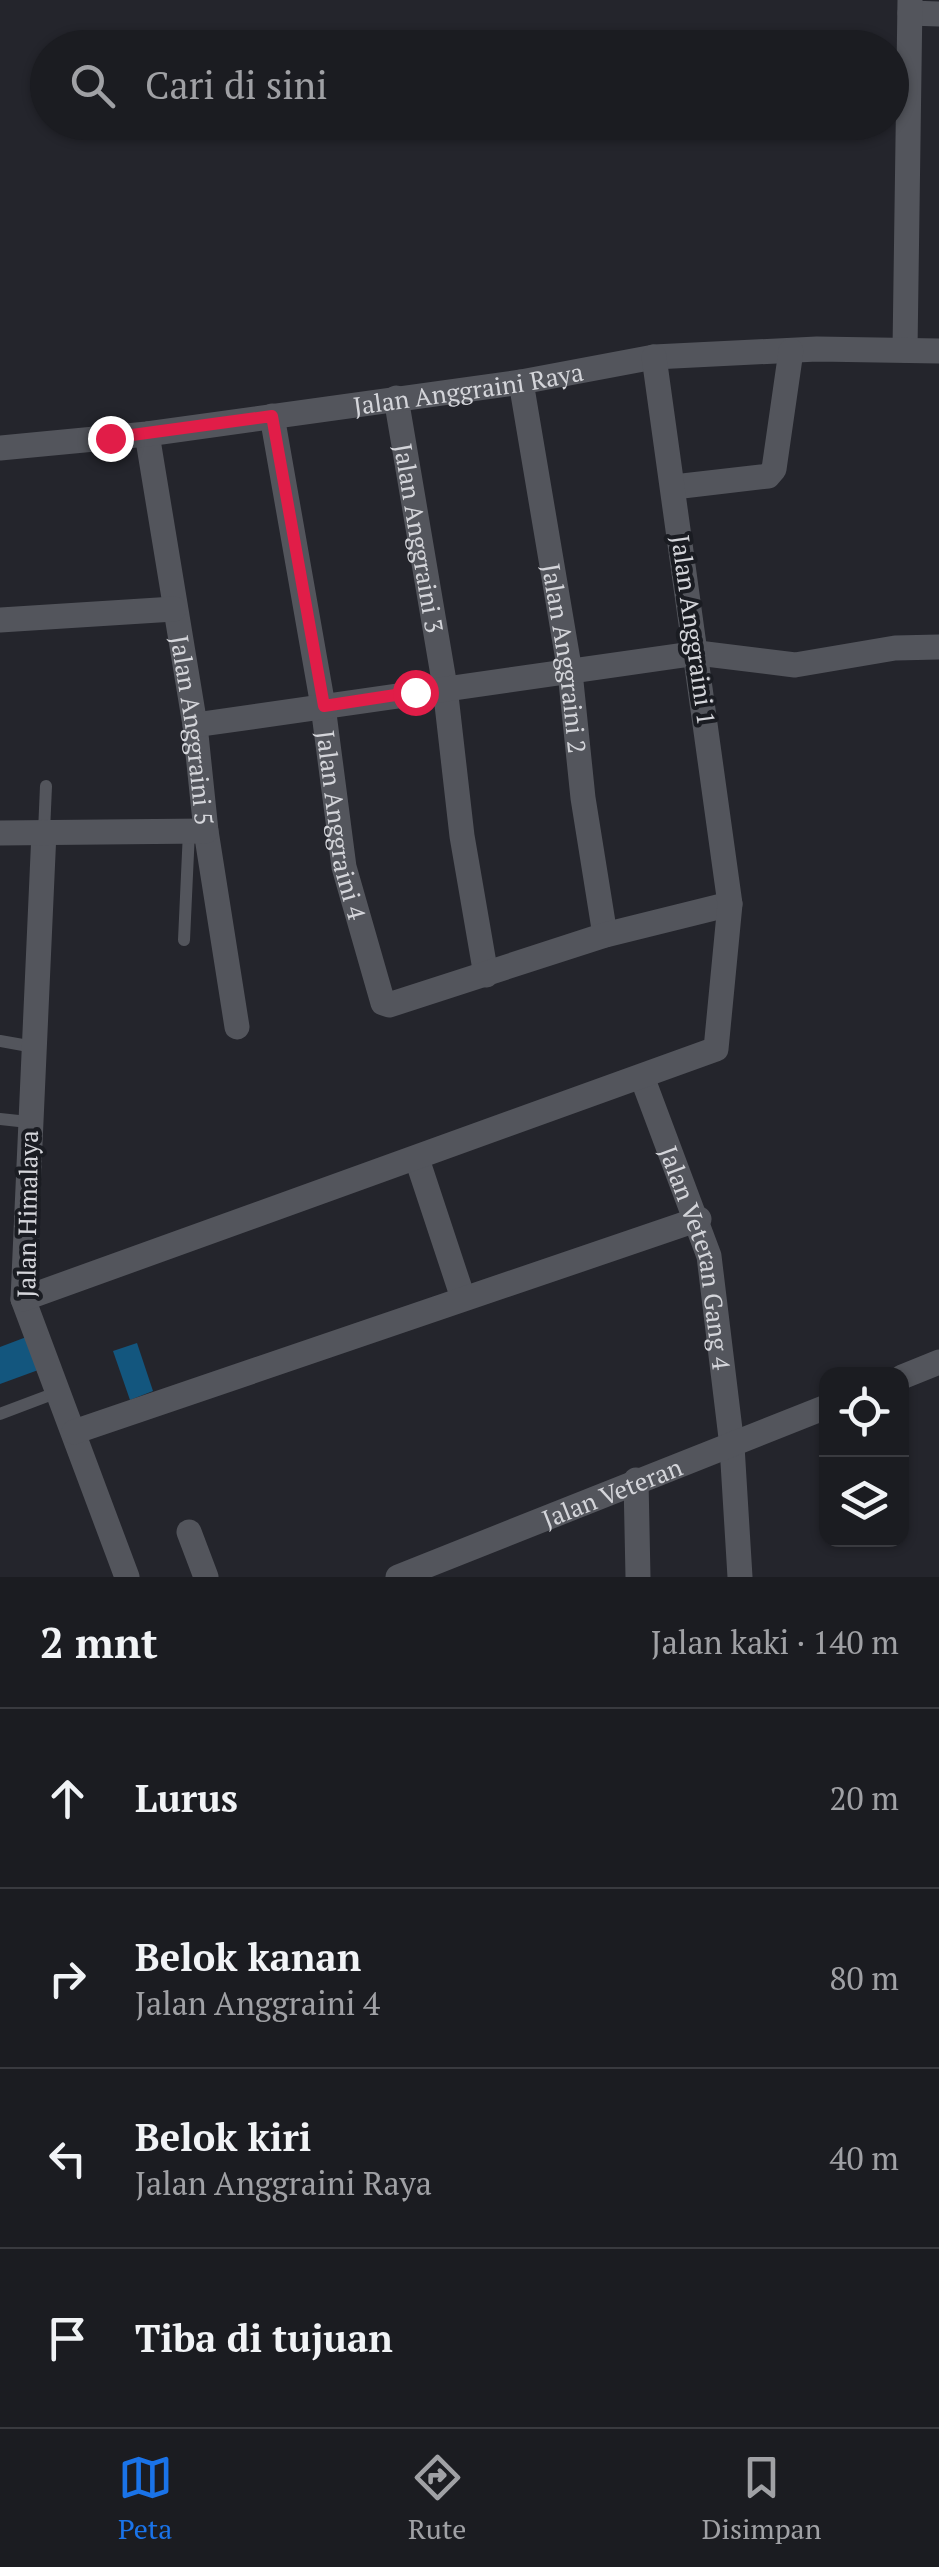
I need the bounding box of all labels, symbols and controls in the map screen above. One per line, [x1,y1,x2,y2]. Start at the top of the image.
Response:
search box [30,30,909,140]
icon: search [65,58,120,113]
text: Cari di sini [145,60,328,110]
street label: Jalan Anggraini Raya [351,354,586,422]
route end [88,416,134,462]
street label: Jalan Anggraini 3 [387,441,452,635]
street label: Jalan Anggraini 1 [664,533,724,727]
street label: Jalan Anggraini 2 [535,561,595,755]
street label: Jalan Anggraini 5 [164,633,222,827]
route start [393,670,439,716]
street label: Jalan Anggraini 4 [310,728,375,924]
street label: Jalan Himalaya [9,1130,45,1298]
street label: Jalan Veteran Gang 4 [653,1141,739,1372]
map controls [819,1367,909,1547]
button: locate [819,1367,909,1457]
street label: Jalan Veteran [537,1449,687,1535]
button: layers [819,1457,909,1547]
text: 2 mnt [40,1614,158,1670]
text: Jalan kaki · 140 m [651,1621,899,1663]
icon: ahead [40,1771,95,1826]
text: Lurus [135,1773,238,1823]
text: 20 m [829,1777,899,1819]
text: Belok kanan [135,1932,361,1982]
icon: right [40,1951,95,2006]
text: 80 m [829,1957,899,1999]
text: Jalan Anggraini 4 [135,1982,380,2024]
text: Belok kiri [135,2112,311,2162]
icon: left [40,2131,95,2186]
text: 40 m [829,2137,899,2179]
text: Jalan Anggraini Raya [135,2162,432,2204]
icon: arrive [40,2311,95,2366]
text: Tiba di tujuan [135,2313,393,2363]
tab: Peta [118,2450,173,2547]
tab: Rute [408,2450,466,2547]
tab: Disimpan [702,2450,821,2547]

